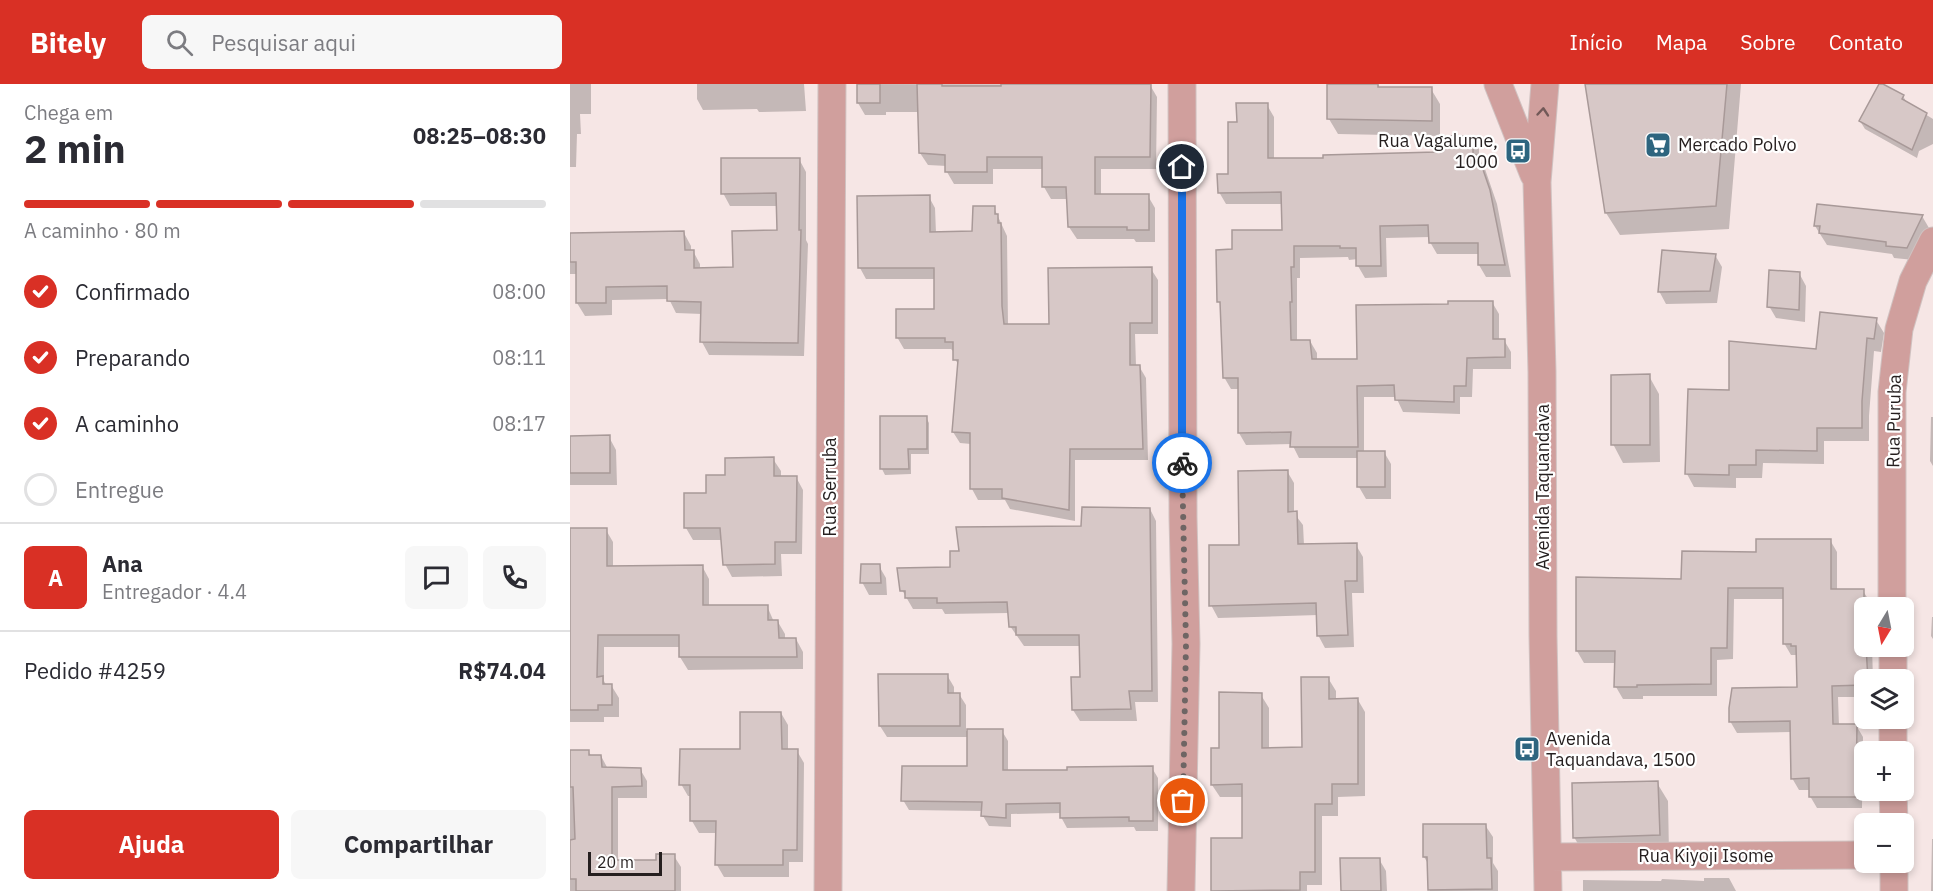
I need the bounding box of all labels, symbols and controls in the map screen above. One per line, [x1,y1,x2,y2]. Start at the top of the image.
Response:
search box [142,15,562,69]
text: Bitely [30,24,106,61]
icon: search [163,26,196,59]
text: Pesquisar aqui [211,28,356,57]
text: Início [1570,28,1623,56]
text: Mapa [1656,28,1707,56]
text: Sobre [1740,28,1796,56]
text: Contato [1829,28,1903,56]
text: Chega em [24,99,113,126]
one-way arrow [1536,108,1549,117]
text: 08:25–08:30 [413,121,546,150]
text: 2 min [24,123,126,174]
place label: Rua Vagalume, 1000 [1378,129,1498,173]
supermarket icon: Mercado Polvo [1643,130,1673,160]
place label: Mercado Polvo [1678,133,1797,156]
bus stop icon: Rua Vagalume, 1000 [1503,136,1533,166]
pin [1156,141,1207,192]
icon: home [1165,150,1198,183]
text: A caminho · 80 m [24,217,181,244]
icon: check [24,275,57,308]
text: Confirmado [75,277,190,306]
text: 08:00 [492,278,546,305]
icon: check [24,341,57,374]
text: Preparando [75,343,190,372]
text: 08:11 [492,344,546,371]
street label: Rua Puruba [1881,374,1906,468]
street label: Avenida Taquandava [1531,404,1554,570]
icon: check [24,407,57,440]
text: A caminho [75,409,179,438]
text: 08:17 [492,410,546,437]
courier [1152,433,1212,493]
street label: Rua Serruba [818,437,841,537]
icon: bike [1166,447,1199,480]
text: Entregue [75,475,164,504]
button: chat [405,546,468,609]
button: phone [483,546,546,609]
text: Ana [102,549,143,578]
text: A [48,563,63,592]
text: Entregador · 4.4 [102,578,247,605]
north arrow [1854,597,1914,657]
map controls [1854,597,1914,873]
text: Pedido #4259 [24,656,166,685]
text: R$74.04 [458,656,546,685]
button: layers [1854,669,1914,729]
place label: Avenida Taquandava, 1500 [1546,727,1696,771]
bus stop icon: Avenida Taquandava, 1500 [1512,734,1542,764]
button: + [1854,741,1914,801]
pin [1157,775,1208,826]
icon: bag [1166,784,1199,817]
button: Ajuda [24,810,279,879]
button: Compartilhar [291,810,546,879]
button: − [1854,813,1914,873]
street label: Rua Kiyoji Isome [1638,844,1774,867]
scale bar [588,849,662,876]
text: 20 m [597,852,634,872]

